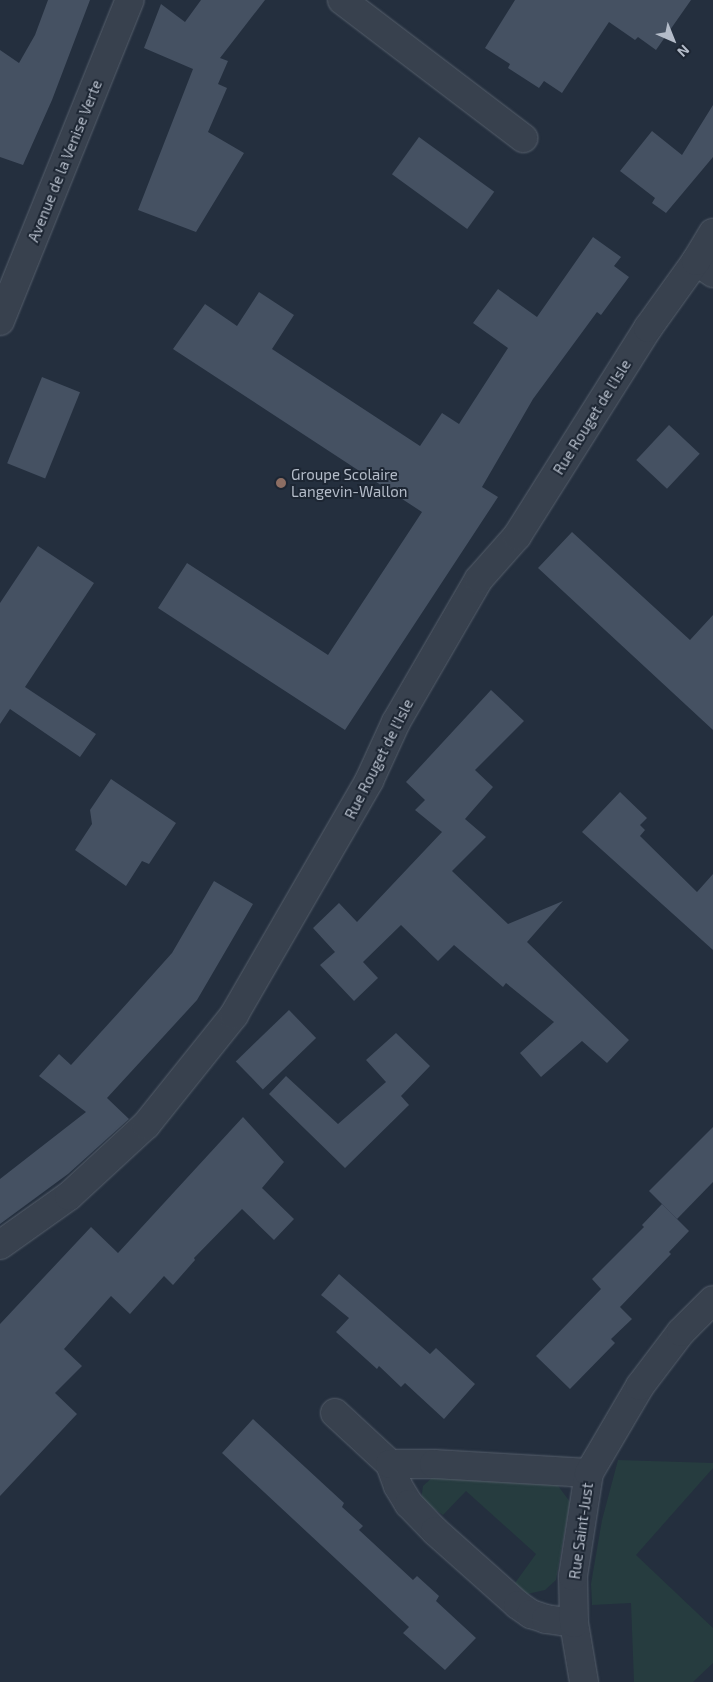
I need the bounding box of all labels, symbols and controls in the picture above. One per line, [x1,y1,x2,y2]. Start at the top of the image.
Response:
north arrow [648,15,698,65]
text: N [674,42,693,61]
street label: Avenue de la Venise Verte [24,77,106,245]
street label: Rue Rouget de l'Isle [549,356,635,478]
place label: Groupe Scolaire Langevin-Wallon [291,465,407,500]
marker: Groupe Scolaire Langevin-Wallon [275,477,287,489]
street label: Rue Rouget de l'Isle [341,696,417,822]
street label: Rue Saint-Just [565,1482,597,1580]

